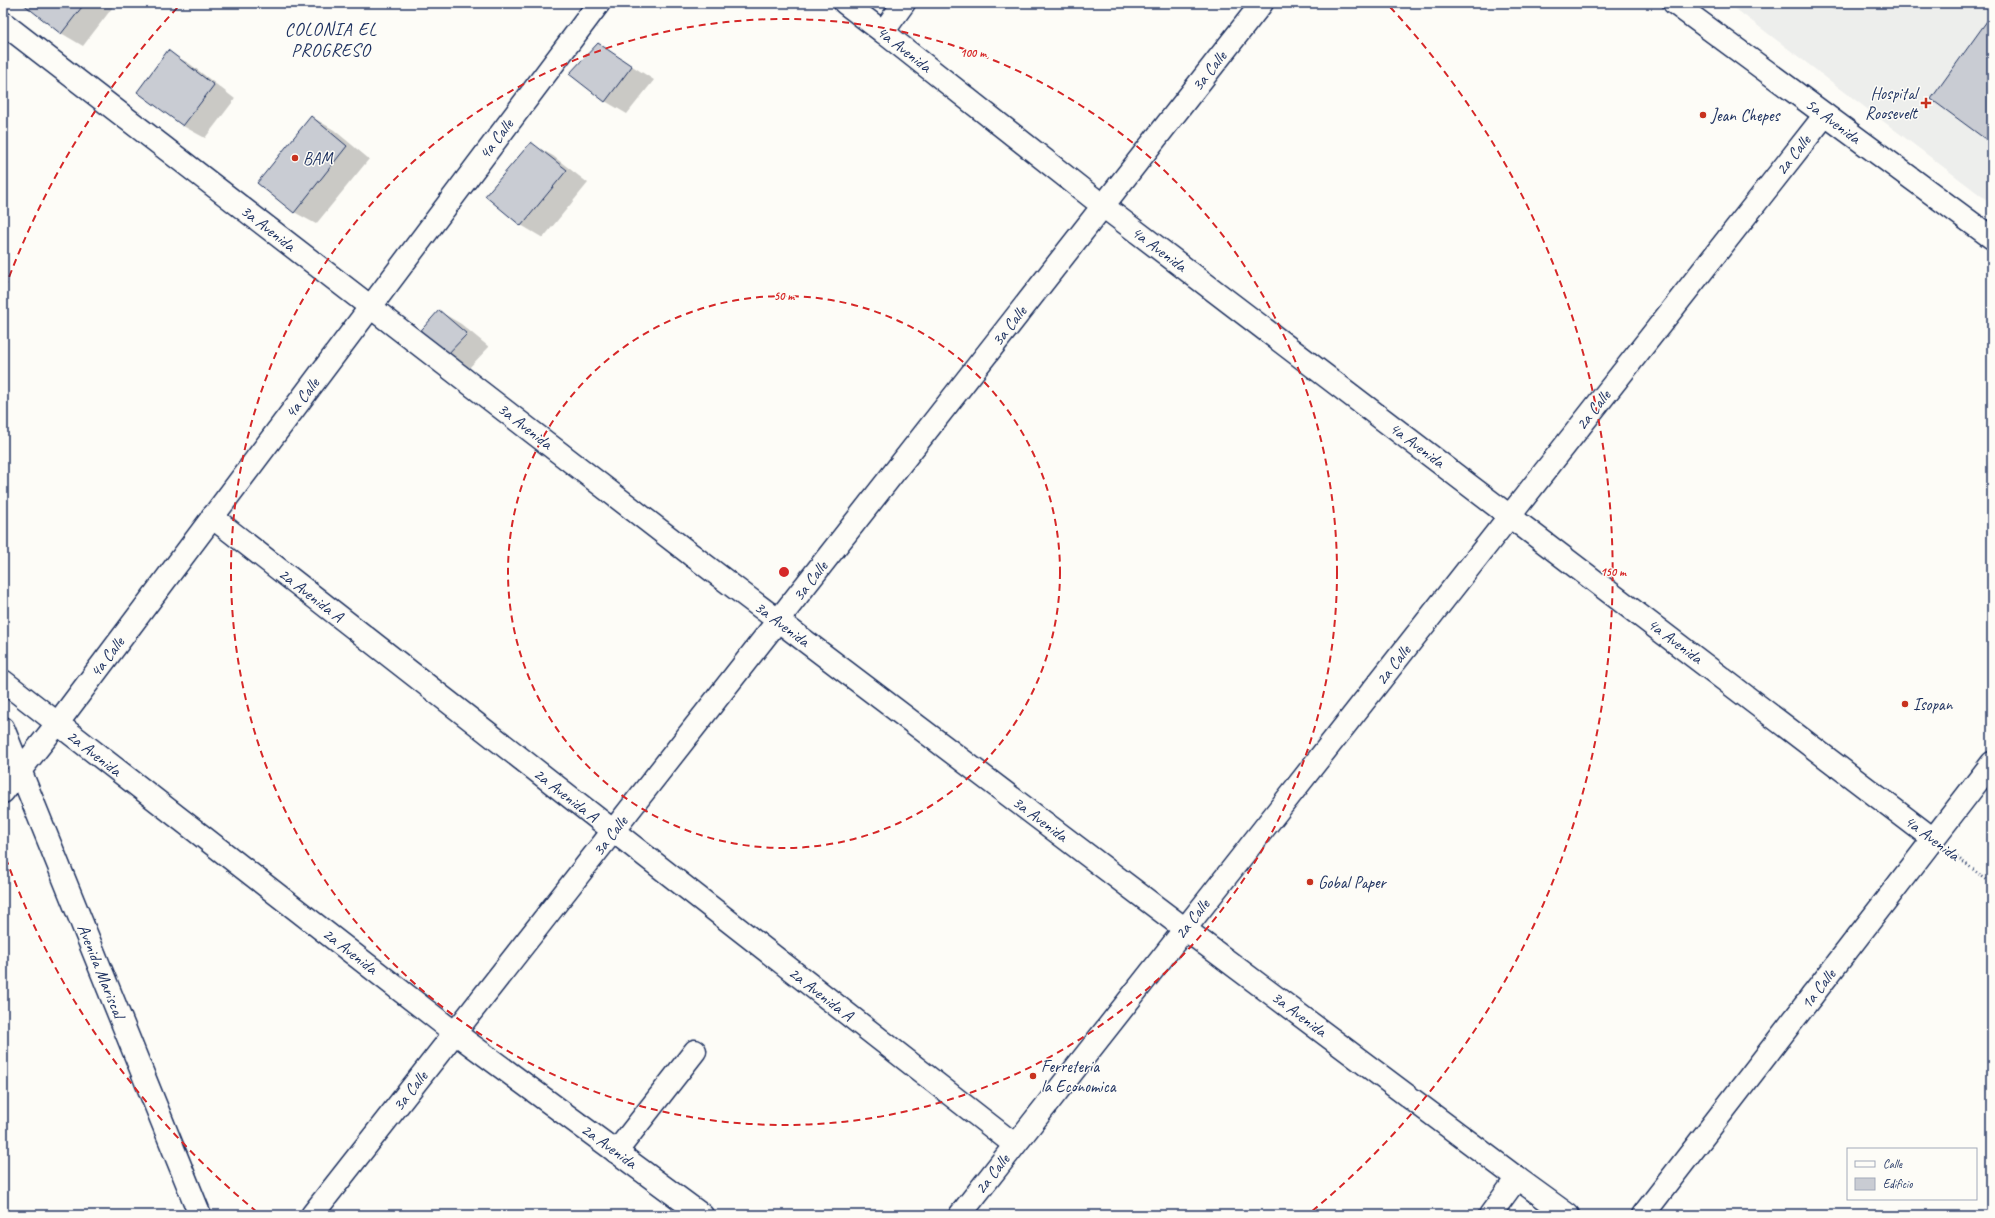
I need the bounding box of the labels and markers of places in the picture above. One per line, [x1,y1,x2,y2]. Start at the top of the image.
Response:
place label: Hospital Roosevelt [1865,83,1920,124]
marker: Hospital Roosevelt [1920,97,1932,109]
place label: Jean Chepes [1710,105,1782,126]
marker: Jean Chepes [1698,110,1708,120]
place label: BAM [303,148,334,169]
marker: BAM [290,153,300,163]
centre of rings [777,565,791,579]
place label: Isopan [1913,694,1954,715]
marker: Isopan [1900,699,1910,709]
place label: Gobal Paper [1318,872,1388,893]
marker: Gobal Paper [1305,877,1315,887]
place label: Ferreteria la Economica [1041,1056,1117,1097]
marker: Ferreteria la Economica [1028,1071,1038,1081]

